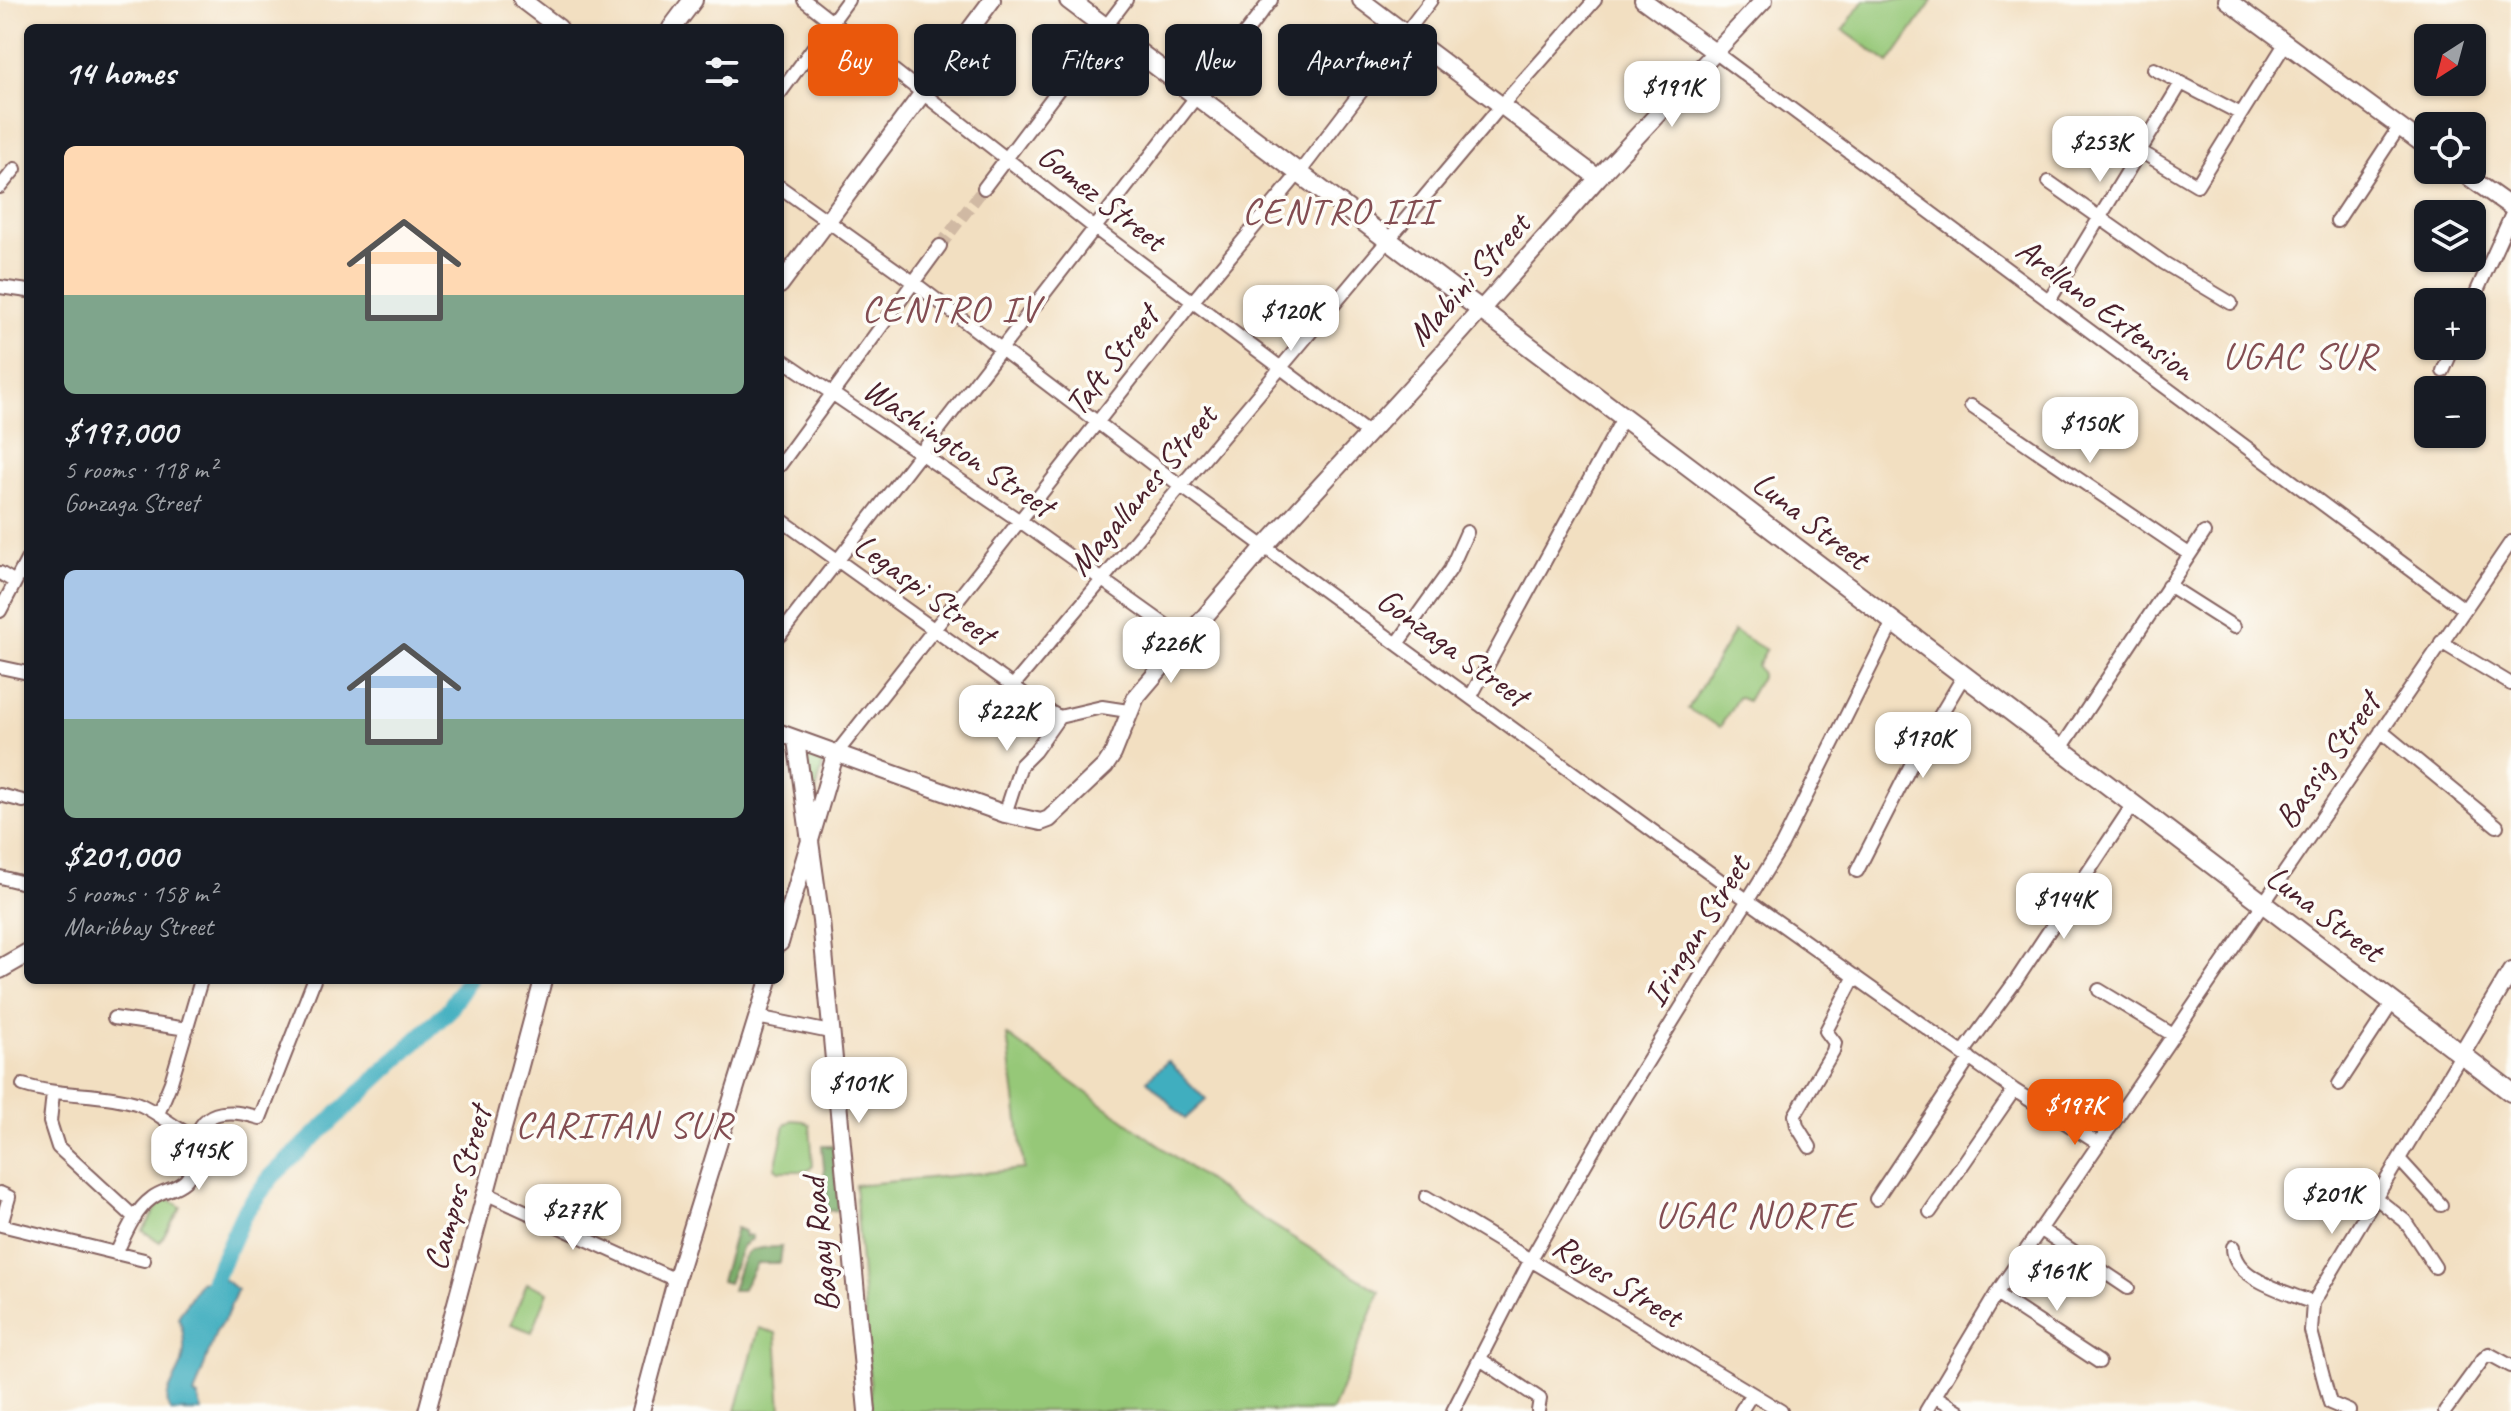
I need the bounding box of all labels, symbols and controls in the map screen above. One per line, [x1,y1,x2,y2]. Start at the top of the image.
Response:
chip: Buy [808,24,898,96]
chip: Rent [914,24,1016,96]
chip: Filters [1032,24,1149,96]
chip: New [1165,24,1262,96]
chip: Apartment [1278,24,1437,96]
north arrow [2414,24,2486,96]
map controls [2414,24,2486,448]
icon: filters [700,50,744,94]
text: 14 homes [64,51,175,94]
pin: $191K [1616,61,1728,129]
text: $191K [1642,70,1702,103]
button: locate [2414,112,2486,184]
pin: $253K [2044,116,2156,184]
text: $253K [2070,125,2130,158]
street label: Gomez Street [1029,134,1178,263]
district label: CENTRO III [1242,187,1442,234]
icon: home [332,198,476,342]
button: layers [2414,200,2486,272]
street label: Mabini Street [1397,201,1541,354]
street label: Arellano Extension [2008,228,2205,391]
district label: CENTRO IV [862,285,1046,332]
pin: $120K [1235,285,1347,353]
button: + [2414,288,2486,360]
street label: Taft Street [1054,292,1170,424]
text: $120K [1261,294,1321,327]
district label: UGAC SUR [2222,332,2380,379]
street label: Washington Street [855,367,1067,529]
button: − [2414,376,2486,448]
street label: Magallanes Street [1058,393,1228,584]
pin: $150K [2034,397,2146,465]
text: $150K [2060,406,2120,439]
text: $197,000 [64,410,177,453]
text: 5 rooms · 118 m² [64,453,216,486]
street label: Luna Street [1744,461,1881,581]
text: Gonzaga Street [64,486,199,519]
street label: Legaspi Street [846,523,1008,657]
street label: Gonzaga Street [1369,578,1541,719]
pin: $226K [1115,617,1227,685]
icon: home [332,622,476,766]
text: $226K [1141,626,1201,659]
street label: Bassig Street [2265,680,2392,836]
pin: $222K [951,685,1063,753]
text: $222K [977,694,1037,727]
pin: $170K [1867,712,1979,780]
text: $170K [1893,721,1953,754]
text: $201,000 [64,834,178,877]
street label: Iringan Street [1633,844,1761,1014]
street label: Luna Street [2258,855,2395,973]
pin: $144K [2008,873,2120,941]
text: 5 rooms · 158 m² [64,877,216,910]
text: $144K [2034,882,2094,915]
text: Maribbay Street [64,910,213,943]
pin: $101K [803,1057,915,1125]
text: $101K [829,1066,889,1099]
pin: $197K [2019,1079,2131,1147]
text: $197K [2045,1088,2105,1121]
street label: Campos Street [413,1096,502,1275]
district label: CARITAN SUR [515,1101,735,1148]
pin: $145K [143,1124,255,1192]
text: $145K [169,1133,229,1166]
pin: $201K [2276,1168,2388,1236]
street label: Bagay Road [791,1171,848,1314]
text: $201K [2302,1177,2362,1210]
pin: $277K [517,1184,629,1252]
district label: UGAC NORTE [1655,1191,1858,1238]
text: $277K [543,1193,603,1226]
street label: Reyes Street [1545,1223,1694,1339]
pin: $161K [2001,1245,2113,1313]
text: $161K [2027,1254,2087,1287]

